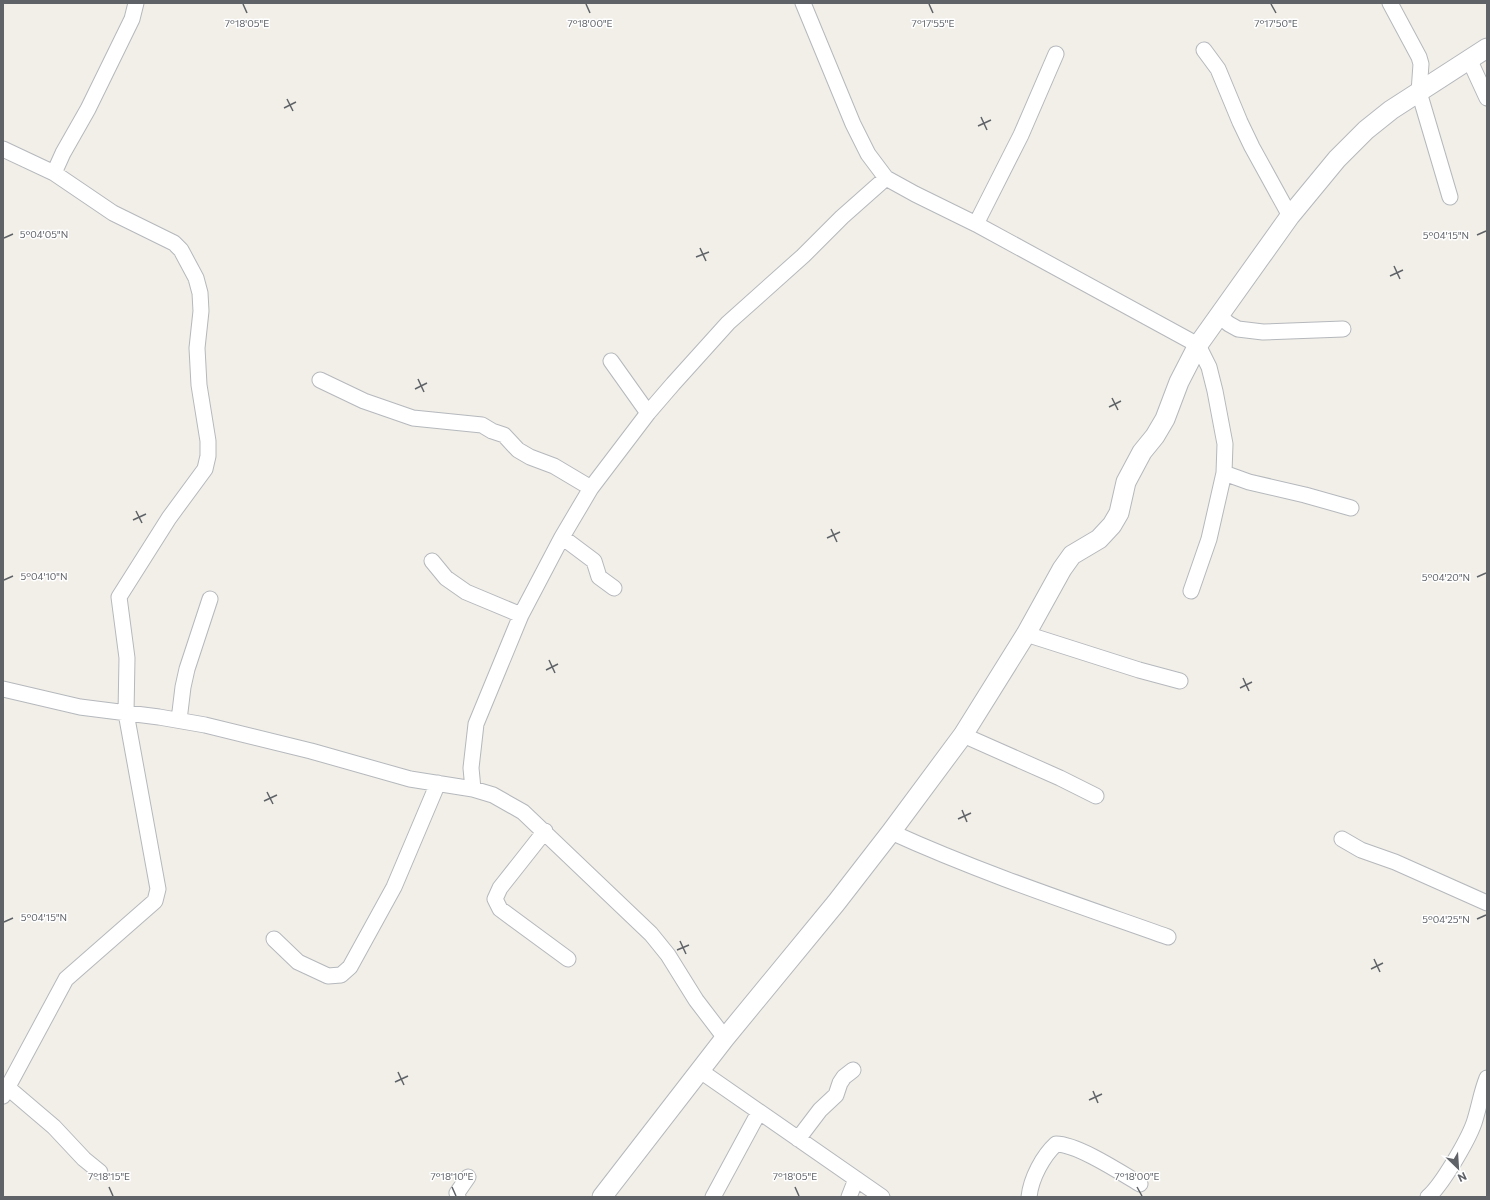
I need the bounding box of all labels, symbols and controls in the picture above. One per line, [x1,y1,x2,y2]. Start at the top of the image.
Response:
text: 7°18'05"E [225,17,269,29]
text: 7°18'00"E [567,17,613,29]
text: 7°17'55"E [912,17,954,29]
text: 7°17'50"E [1254,17,1298,29]
text: 5°04'05"N [20,228,68,240]
text: 5°04'15"N [1423,229,1469,241]
text: 5°04'10"N [20,570,68,582]
text: 5°04'20"N [1422,571,1470,583]
text: 5°04'15"N [21,911,67,923]
text: 5°04'25"N [1422,913,1470,925]
north arrow [1438,1148,1478,1188]
text: 7°18'15"E [88,1170,130,1182]
text: 7°18'10"E [431,1170,474,1182]
text: 7°18'05"E [773,1170,817,1182]
text: 7°18'00"E [1114,1170,1160,1182]
text: N [1456,1170,1469,1185]

